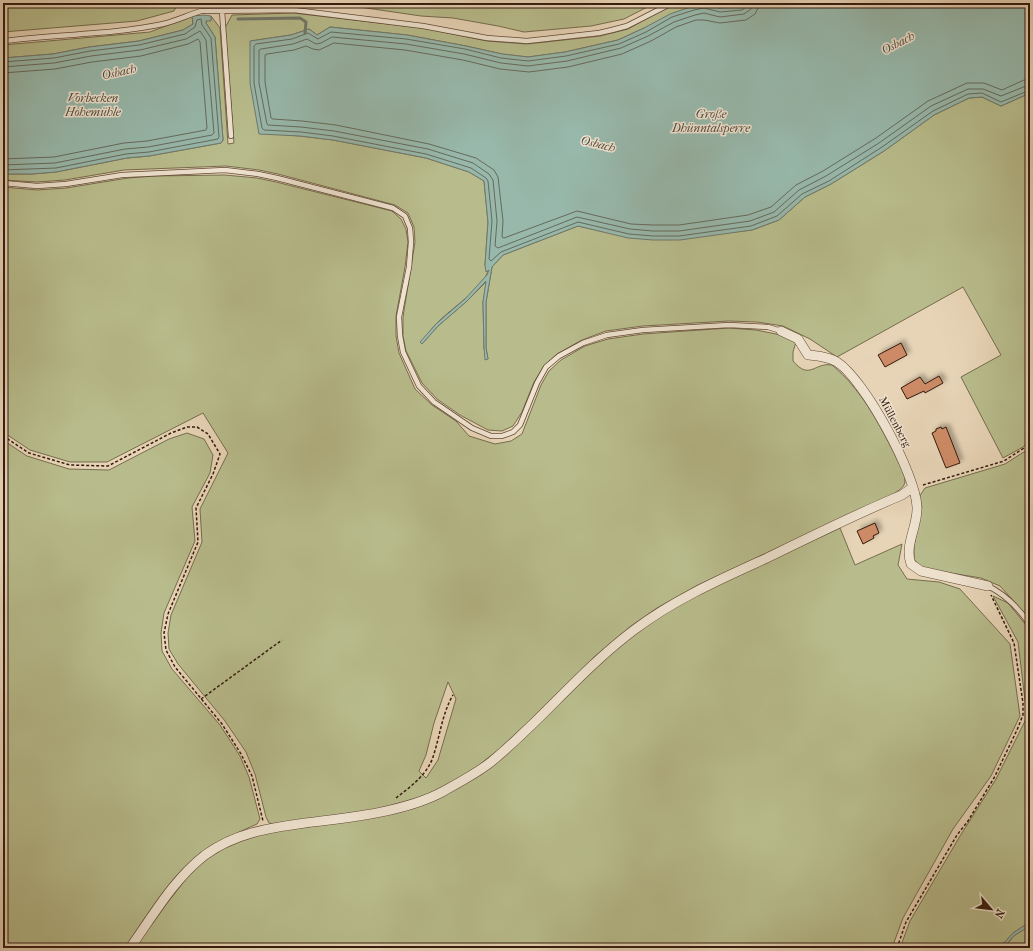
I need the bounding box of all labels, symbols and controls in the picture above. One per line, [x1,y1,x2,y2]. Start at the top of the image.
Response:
water label: Osbach [879,29,917,57]
water label: Osbach [100,61,138,83]
water label: Vorbecken Hohemühle [64,91,122,119]
water label: Große Dhünntalsperre [671,107,751,135]
water label: Osbach [579,133,617,155]
street label: Müllenberg [876,394,914,450]
north arrow [971,889,1011,929]
text: N [991,907,1007,921]

